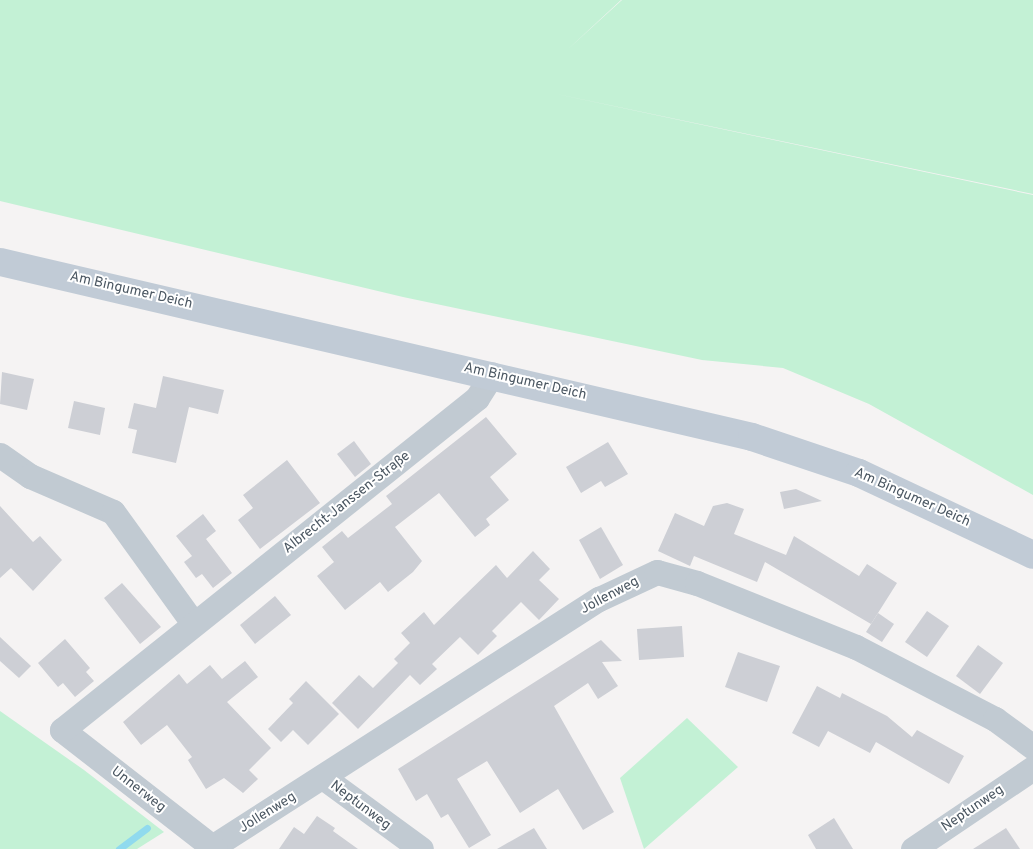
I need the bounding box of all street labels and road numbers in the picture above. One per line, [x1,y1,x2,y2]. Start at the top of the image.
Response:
street label: Am Bingumer Deich [68,269,194,313]
street label: Am Bingumer Deich [462,360,588,404]
street label: Albrecht-Janssen-Straße [280,448,414,558]
street label: Am Bingumer Deich [851,465,973,531]
street label: Jollenweg [578,574,642,618]
street label: Unnerweg [107,764,169,816]
street label: Neptunweg [326,778,394,834]
street label: Neptunweg [939,782,1007,836]
street label: Jollenweg [237,789,299,837]

